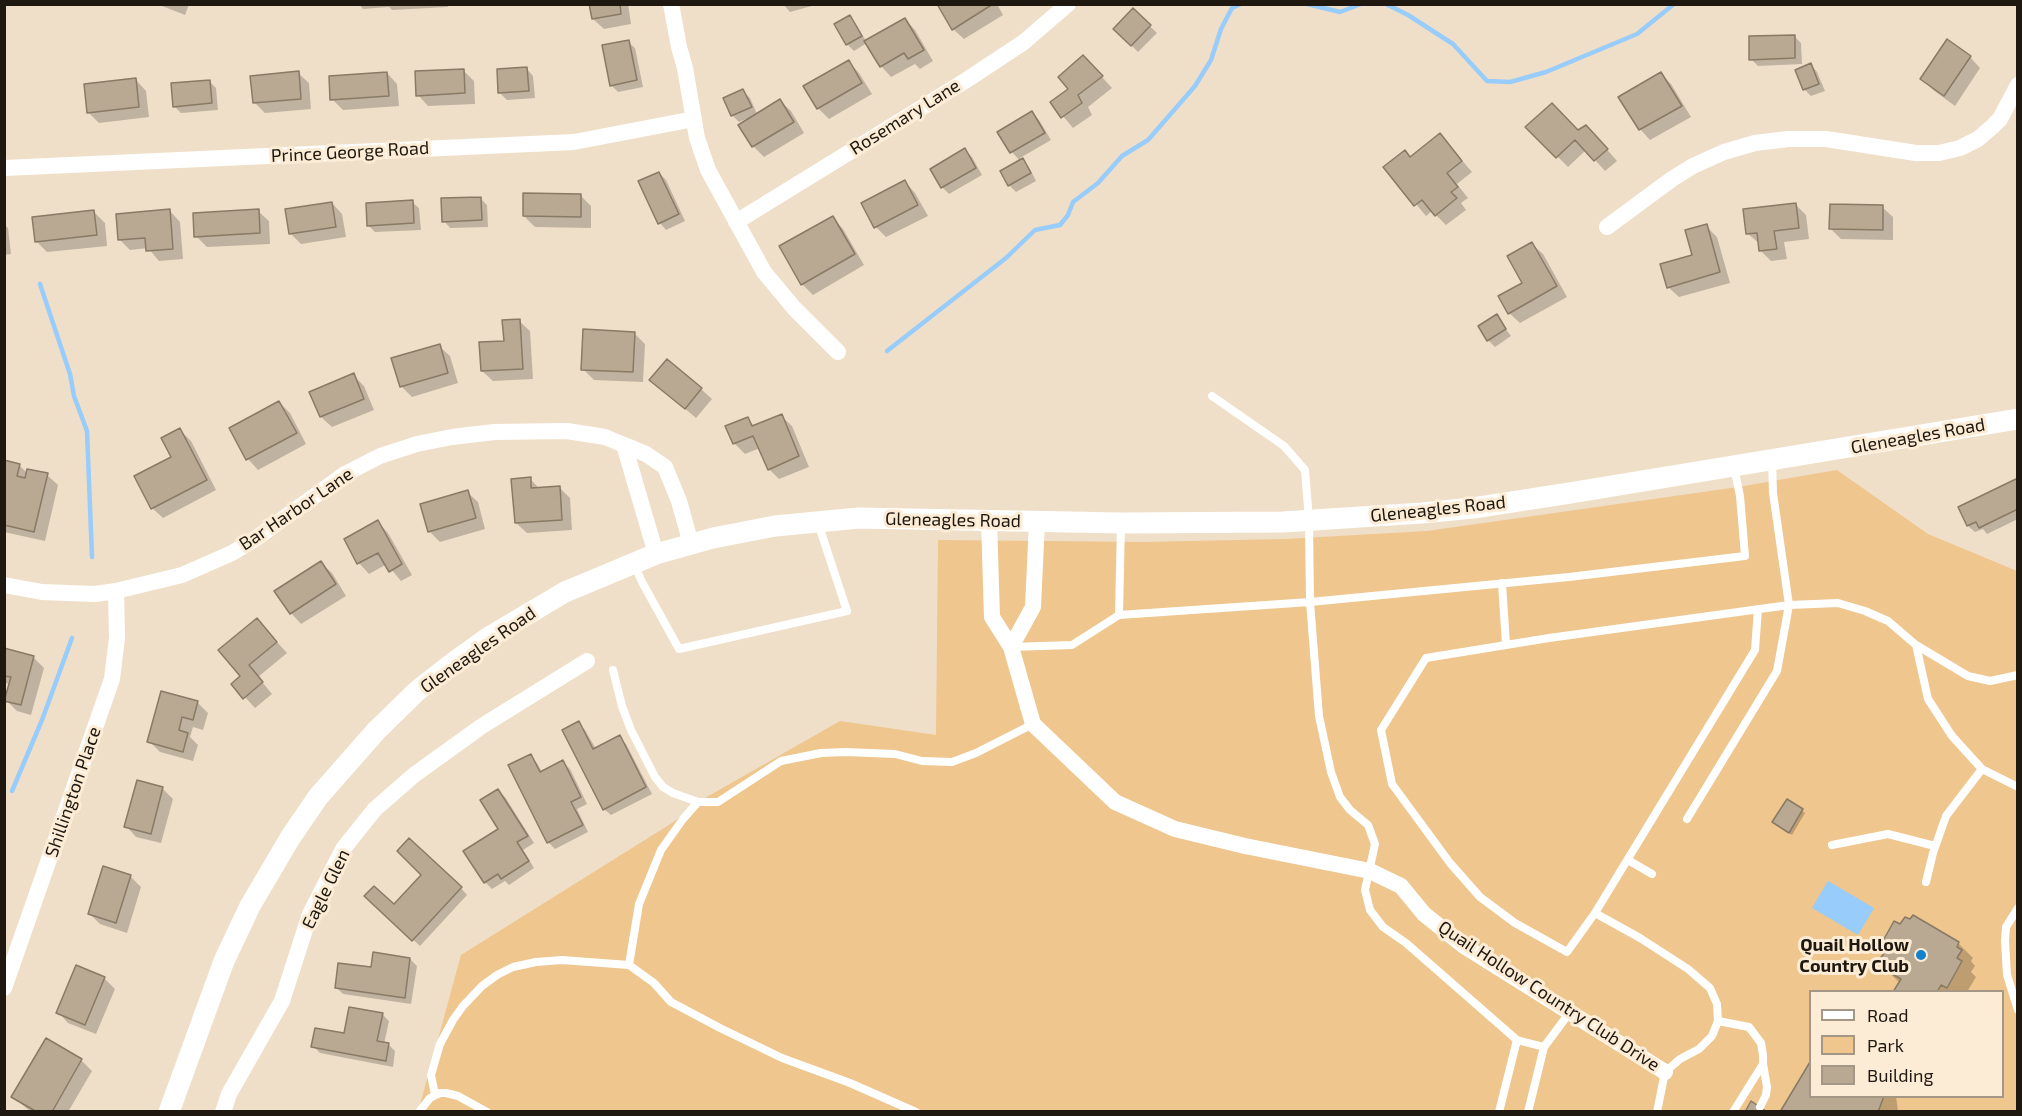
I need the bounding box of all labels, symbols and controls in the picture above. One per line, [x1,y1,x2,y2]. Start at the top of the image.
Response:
street label: Rosemary Lane [846,75,964,159]
street label: Prince George Road [270,137,430,167]
street label: Gleneagles Road [1849,414,1987,458]
street label: Bar Harbor Lane [235,463,357,555]
street label: Gleneagles Road [1369,491,1507,527]
street label: Gleneagles Road [885,508,1021,532]
street label: Gleneagles Road [416,602,540,698]
street label: Shillington Place [41,724,105,860]
street label: Eagle Glen [297,846,355,932]
street label: Quail Hollow Country Club Drive [1434,916,1664,1076]
place label: Quail Hollow Country Club [1799,934,1909,976]
marker: Quail Hollow Country Club [1914,948,1928,962]
legend [1809,990,2004,1098]
text: Road [1867,1004,1908,1026]
text: Park [1867,1034,1904,1056]
text: Building [1867,1064,1934,1086]

